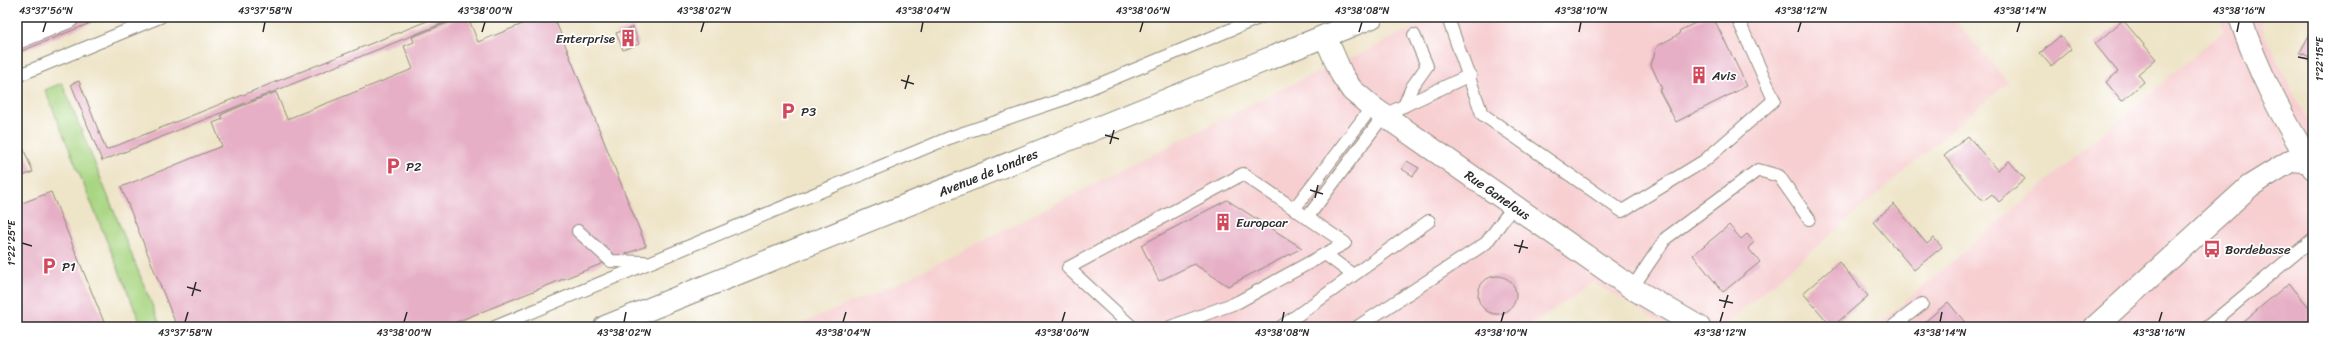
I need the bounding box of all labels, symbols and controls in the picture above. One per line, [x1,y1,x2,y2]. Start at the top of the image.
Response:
text: 43°37'56"N [19,2,73,20]
text: 43°37'58"N [238,2,292,20]
text: 43°38'00"N [458,2,513,20]
text: 43°38'02"N [677,2,731,20]
text: 43°38'04"N [896,2,951,20]
text: 43°38'06"N [1116,2,1170,20]
text: 43°38'08"N [1335,2,1389,20]
text: 43°38'10"N [1555,2,1608,20]
text: 43°38'12"N [1775,2,1827,20]
text: 43°38'14"N [1994,2,2047,20]
text: 43°38'16"N [2213,2,2265,20]
place label: Enterprise [556,27,615,50]
building icon: Enterprise [618,28,638,48]
text: 1°22'15"E [2311,36,2329,81]
place label: Avis [1711,64,1736,87]
building icon: Avis [1689,65,1709,85]
place label: P3 [801,100,816,123]
parking icon: P3 [778,101,798,121]
street label: Avenue de Londres [934,142,1042,204]
place label: P2 [406,155,422,178]
parking icon: P2 [383,156,403,176]
street label: Rue Ganelous [1460,164,1536,226]
place label: Europcar [1236,211,1288,234]
building icon: Europcar [1213,212,1233,232]
text: 1°22'25"E [3,219,21,266]
place label: Bordebasse [2225,238,2291,261]
bus stop icon: Bordebasse [2202,239,2222,259]
place label: P1 [62,255,76,278]
parking icon: P1 [39,256,59,276]
text: 43°37'58"N [158,324,212,342]
text: 43°38'00"N [377,324,432,342]
text: 43°38'02"N [597,324,651,342]
text: 43°38'04"N [816,324,871,342]
text: 43°38'06"N [1035,324,1089,342]
text: 43°38'08"N [1255,324,1309,342]
text: 43°38'10"N [1475,324,1528,342]
text: 43°38'12"N [1694,324,1746,342]
text: 43°38'14"N [1914,324,1967,342]
text: 43°38'16"N [2133,324,2185,342]

